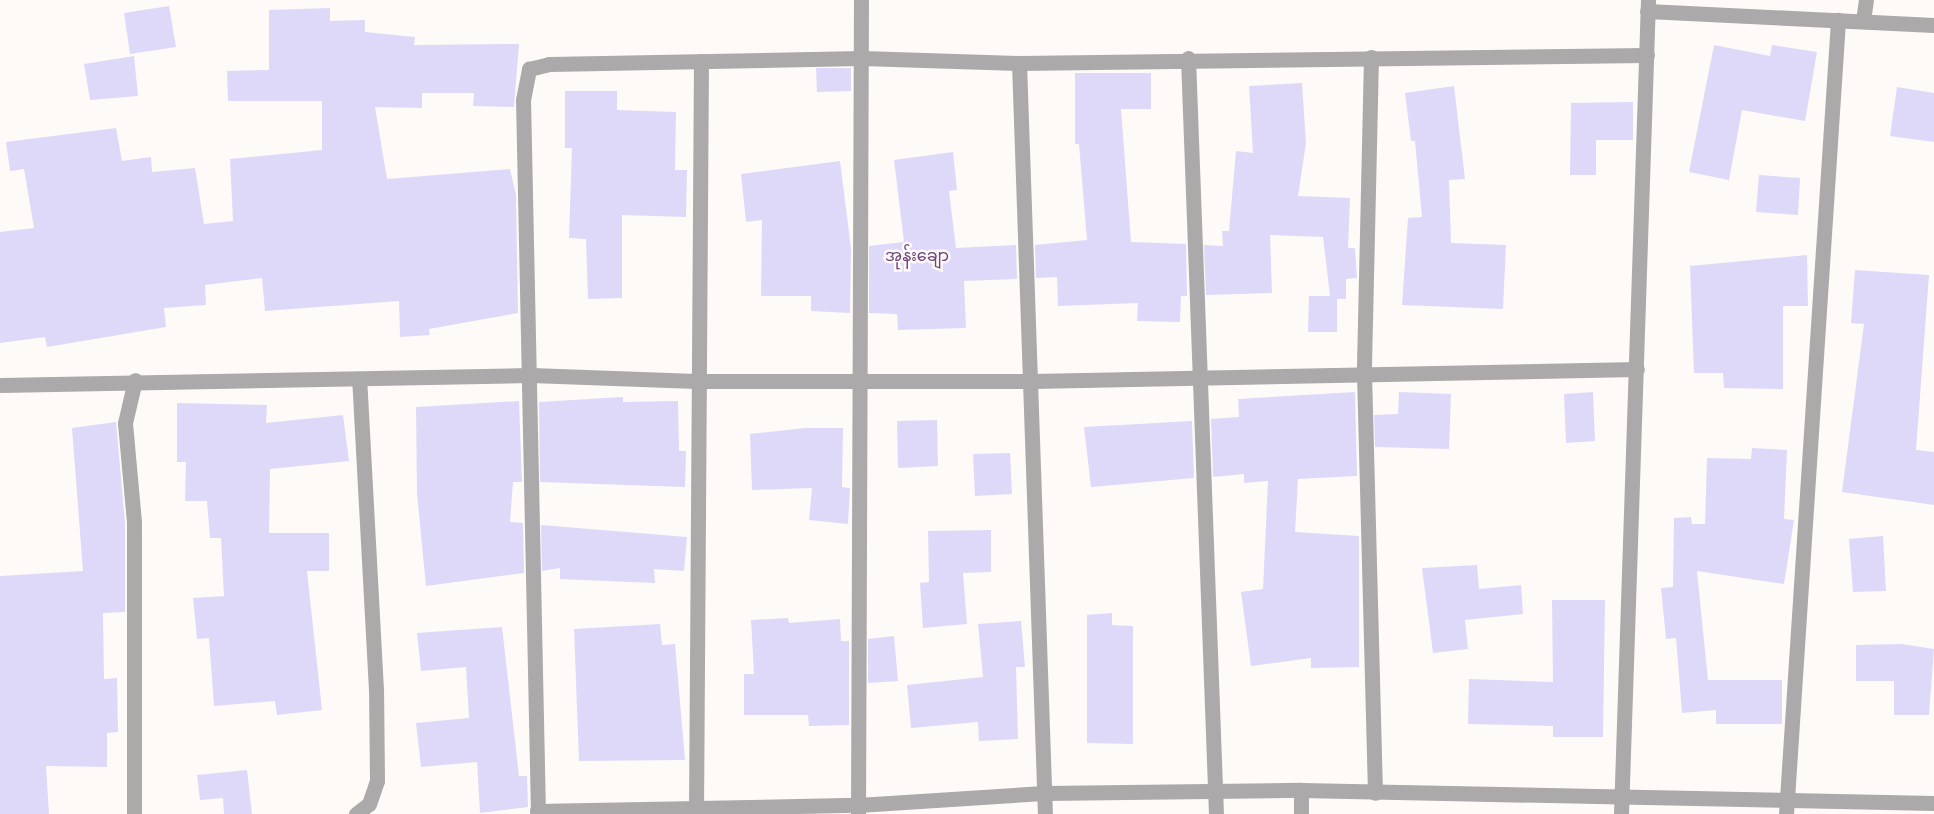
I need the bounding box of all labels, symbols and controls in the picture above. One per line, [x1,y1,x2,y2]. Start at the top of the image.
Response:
district label: အုန်းချော [885,245,949,265]

